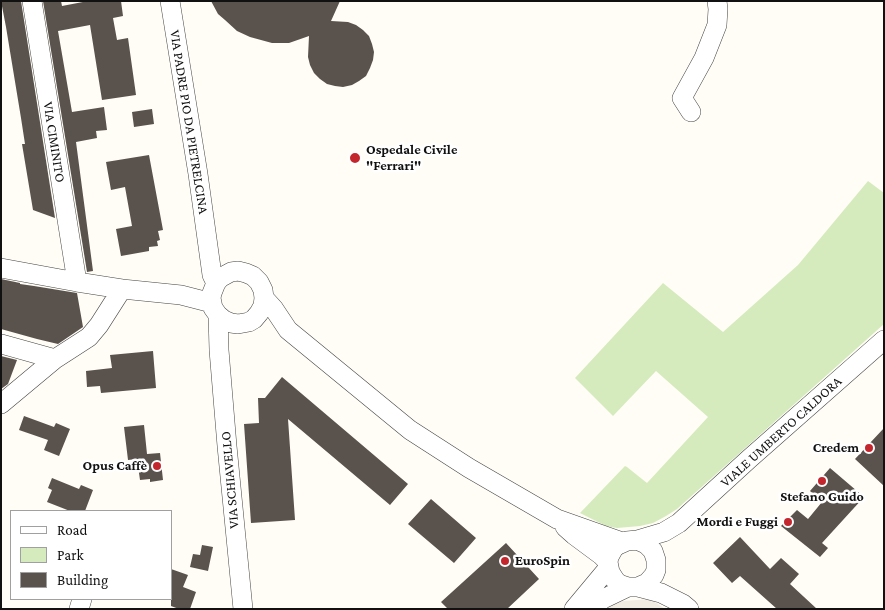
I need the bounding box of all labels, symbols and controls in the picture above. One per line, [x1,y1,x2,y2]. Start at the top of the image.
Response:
street label: VIA PADRE PIO DA PIETRELCINA [166,29,212,215]
street label: VIA CIMINITO [39,100,69,184]
place label: Ospedale Civile "Ferrari" [366,142,457,174]
marker: Ospedale Civile "Ferrari" [348,151,362,165]
street label: VIALE UMBERTO CALDORA [717,373,845,491]
street label: VIA SCHIAVELLO [217,431,243,529]
place label: Credem [813,440,859,456]
marker: Credem [863,442,875,454]
place label: Opus Caffè [83,458,147,474]
marker: Opus Caffè [151,460,163,472]
marker: Stefano Guido [816,475,828,487]
place label: Stefano Guido [780,489,864,505]
legend [10,510,172,600]
place label: Mordi e Fuggi [696,514,778,530]
marker: Mordi e Fuggi [782,516,794,528]
text: Road [57,522,87,538]
text: Park [57,547,84,563]
place label: EuroSpin [515,553,570,569]
marker: EuroSpin [499,555,511,567]
text: Building [57,572,108,588]

